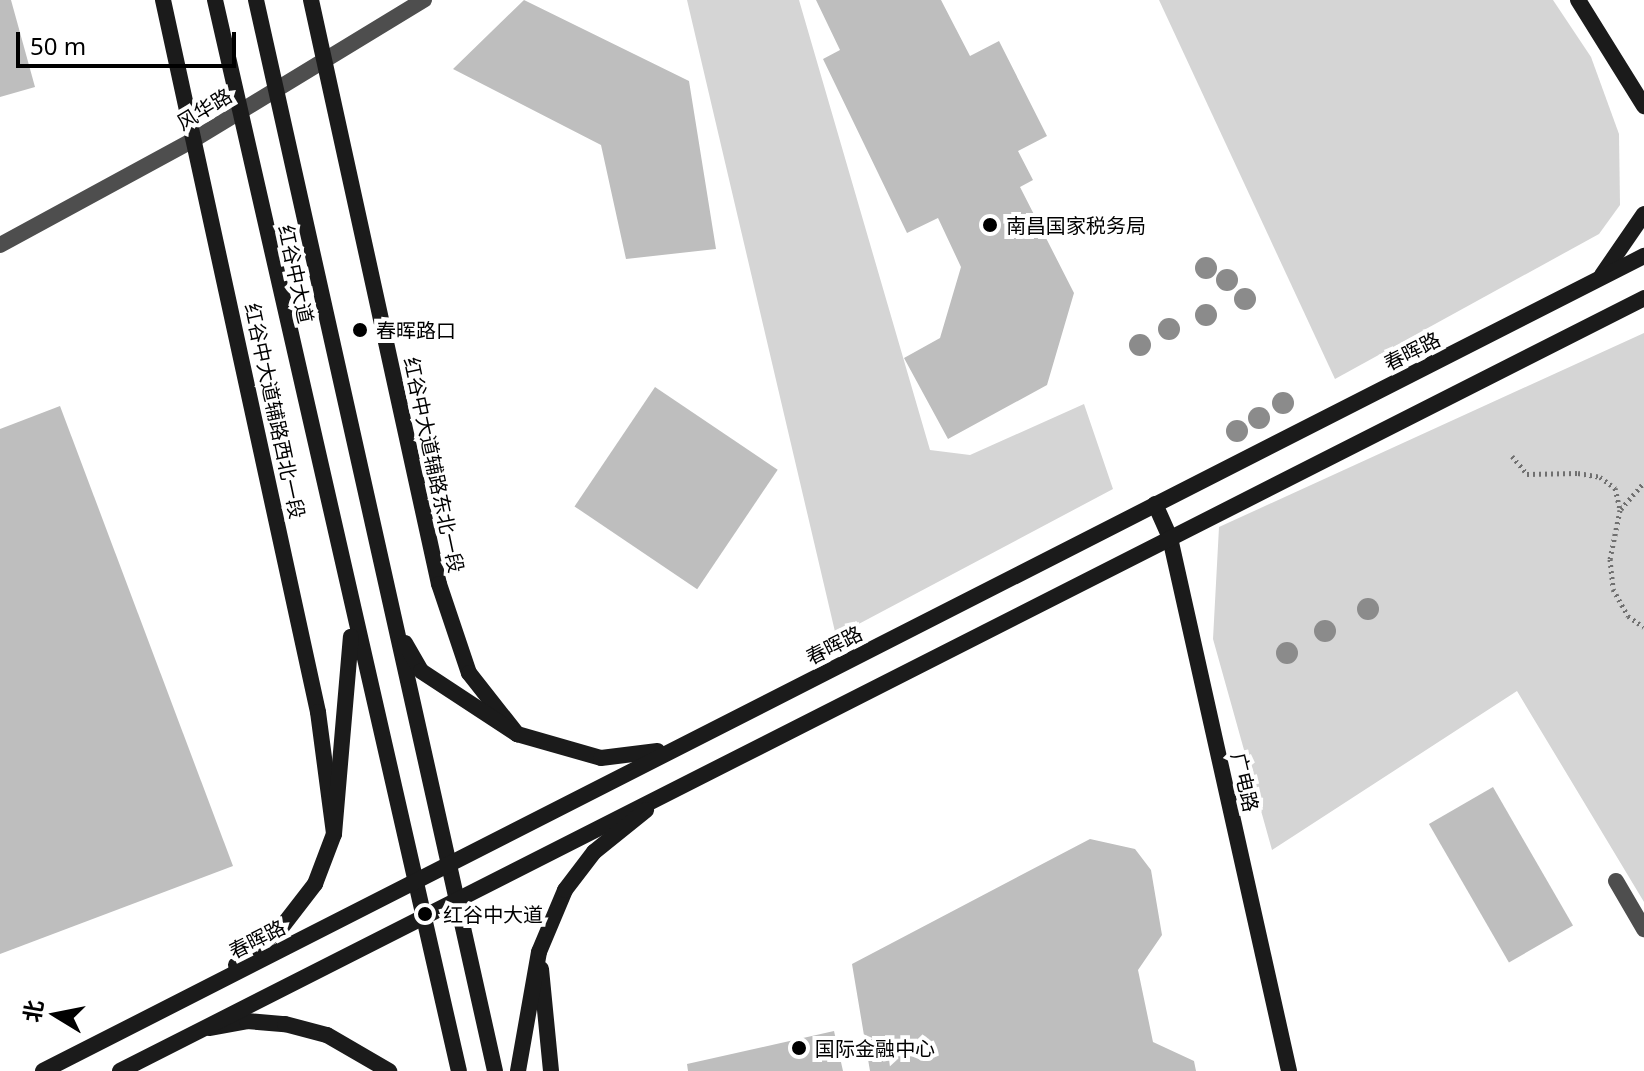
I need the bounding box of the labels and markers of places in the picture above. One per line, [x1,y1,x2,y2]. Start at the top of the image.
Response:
place label: 南昌国家税务局 [1006,213,1146,237]
marker: 南昌国家税务局 [981,216,999,234]
place label: 春晖路口 [376,318,456,342]
marker: 春晖路口 [351,321,369,339]
place label: 红谷中大道 [443,902,543,926]
marker: 红谷中大道 [414,903,436,925]
place label: 国际金融中心 [815,1036,935,1060]
marker: 国际金融中心 [790,1039,808,1057]

